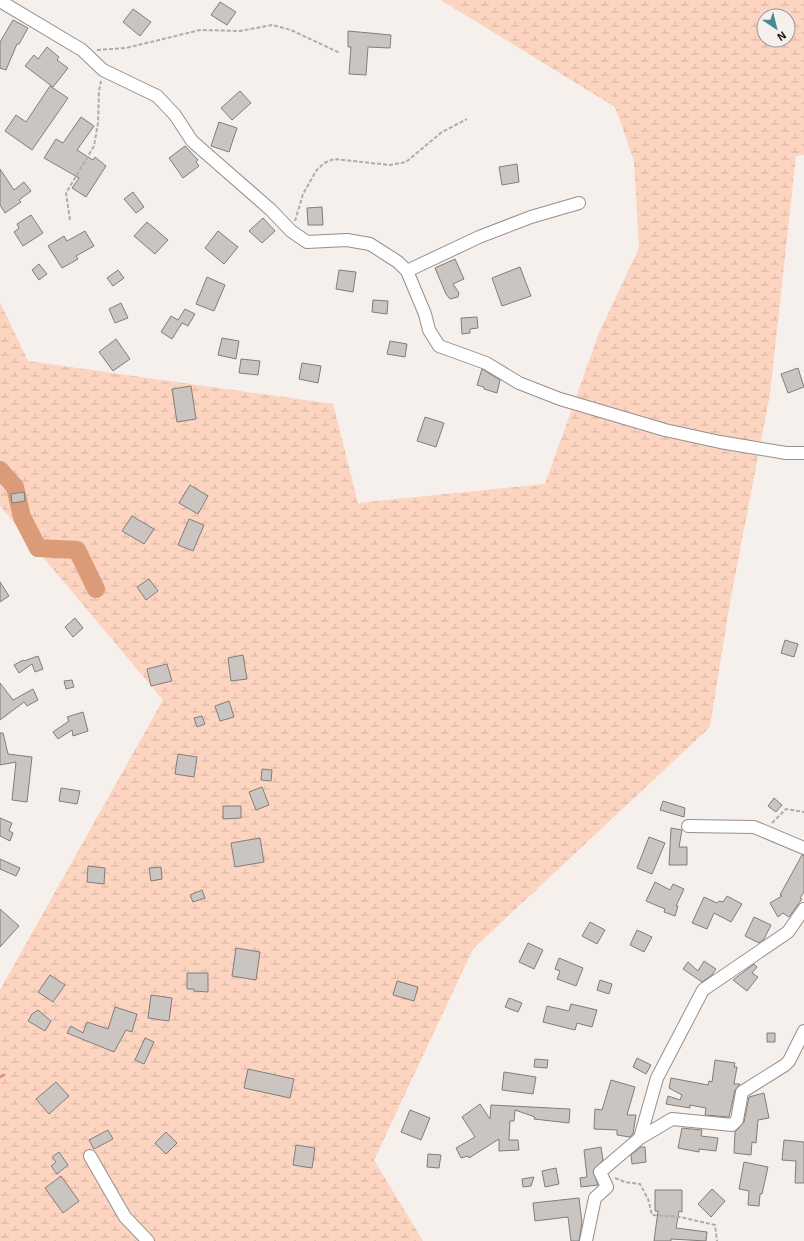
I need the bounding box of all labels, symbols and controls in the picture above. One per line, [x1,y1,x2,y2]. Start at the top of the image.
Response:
north arrow [756,8,796,48]
text: N [775,29,789,44]

